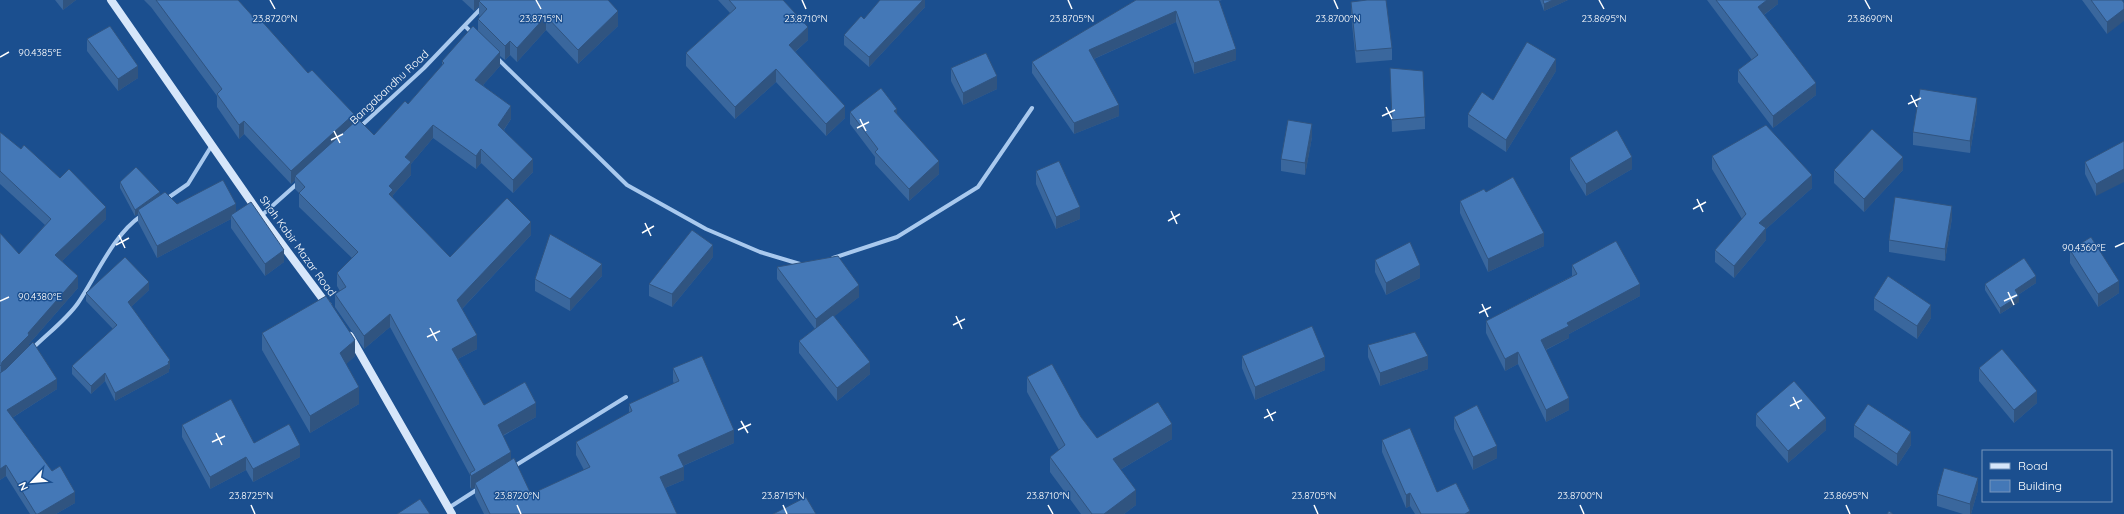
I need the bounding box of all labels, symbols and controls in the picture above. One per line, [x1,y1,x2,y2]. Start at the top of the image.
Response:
text: 23.8720°N [253,12,297,25]
text: 23.8715°N [519,12,563,25]
text: 23.8710°N [784,12,828,25]
text: 23.8705°N [1050,12,1094,25]
text: 23.8700°N [1315,12,1361,25]
text: 23.8695°N [1582,12,1627,25]
text: 23.8690°N [1847,12,1893,25]
text: 90.4385°E [18,46,62,59]
street label: Bangabandhu Road [347,47,431,127]
street label: Shah Kabir Mazar Road [257,193,339,299]
text: 90.4360°E [2062,241,2106,254]
text: 90.4380°E [18,290,62,303]
legend [1982,450,2112,502]
text: Road [2018,458,2048,473]
north arrow [12,462,52,502]
text: Building [2018,478,2062,493]
text: N [15,480,31,493]
text: 23.8725°N [229,489,273,502]
text: 23.8720°N [495,489,539,502]
text: 23.8715°N [761,489,805,502]
text: 23.8710°N [1026,489,1070,502]
text: 23.8705°N [1292,489,1336,502]
text: 23.8700°N [1557,489,1603,502]
text: 23.8695°N [1824,489,1869,502]

